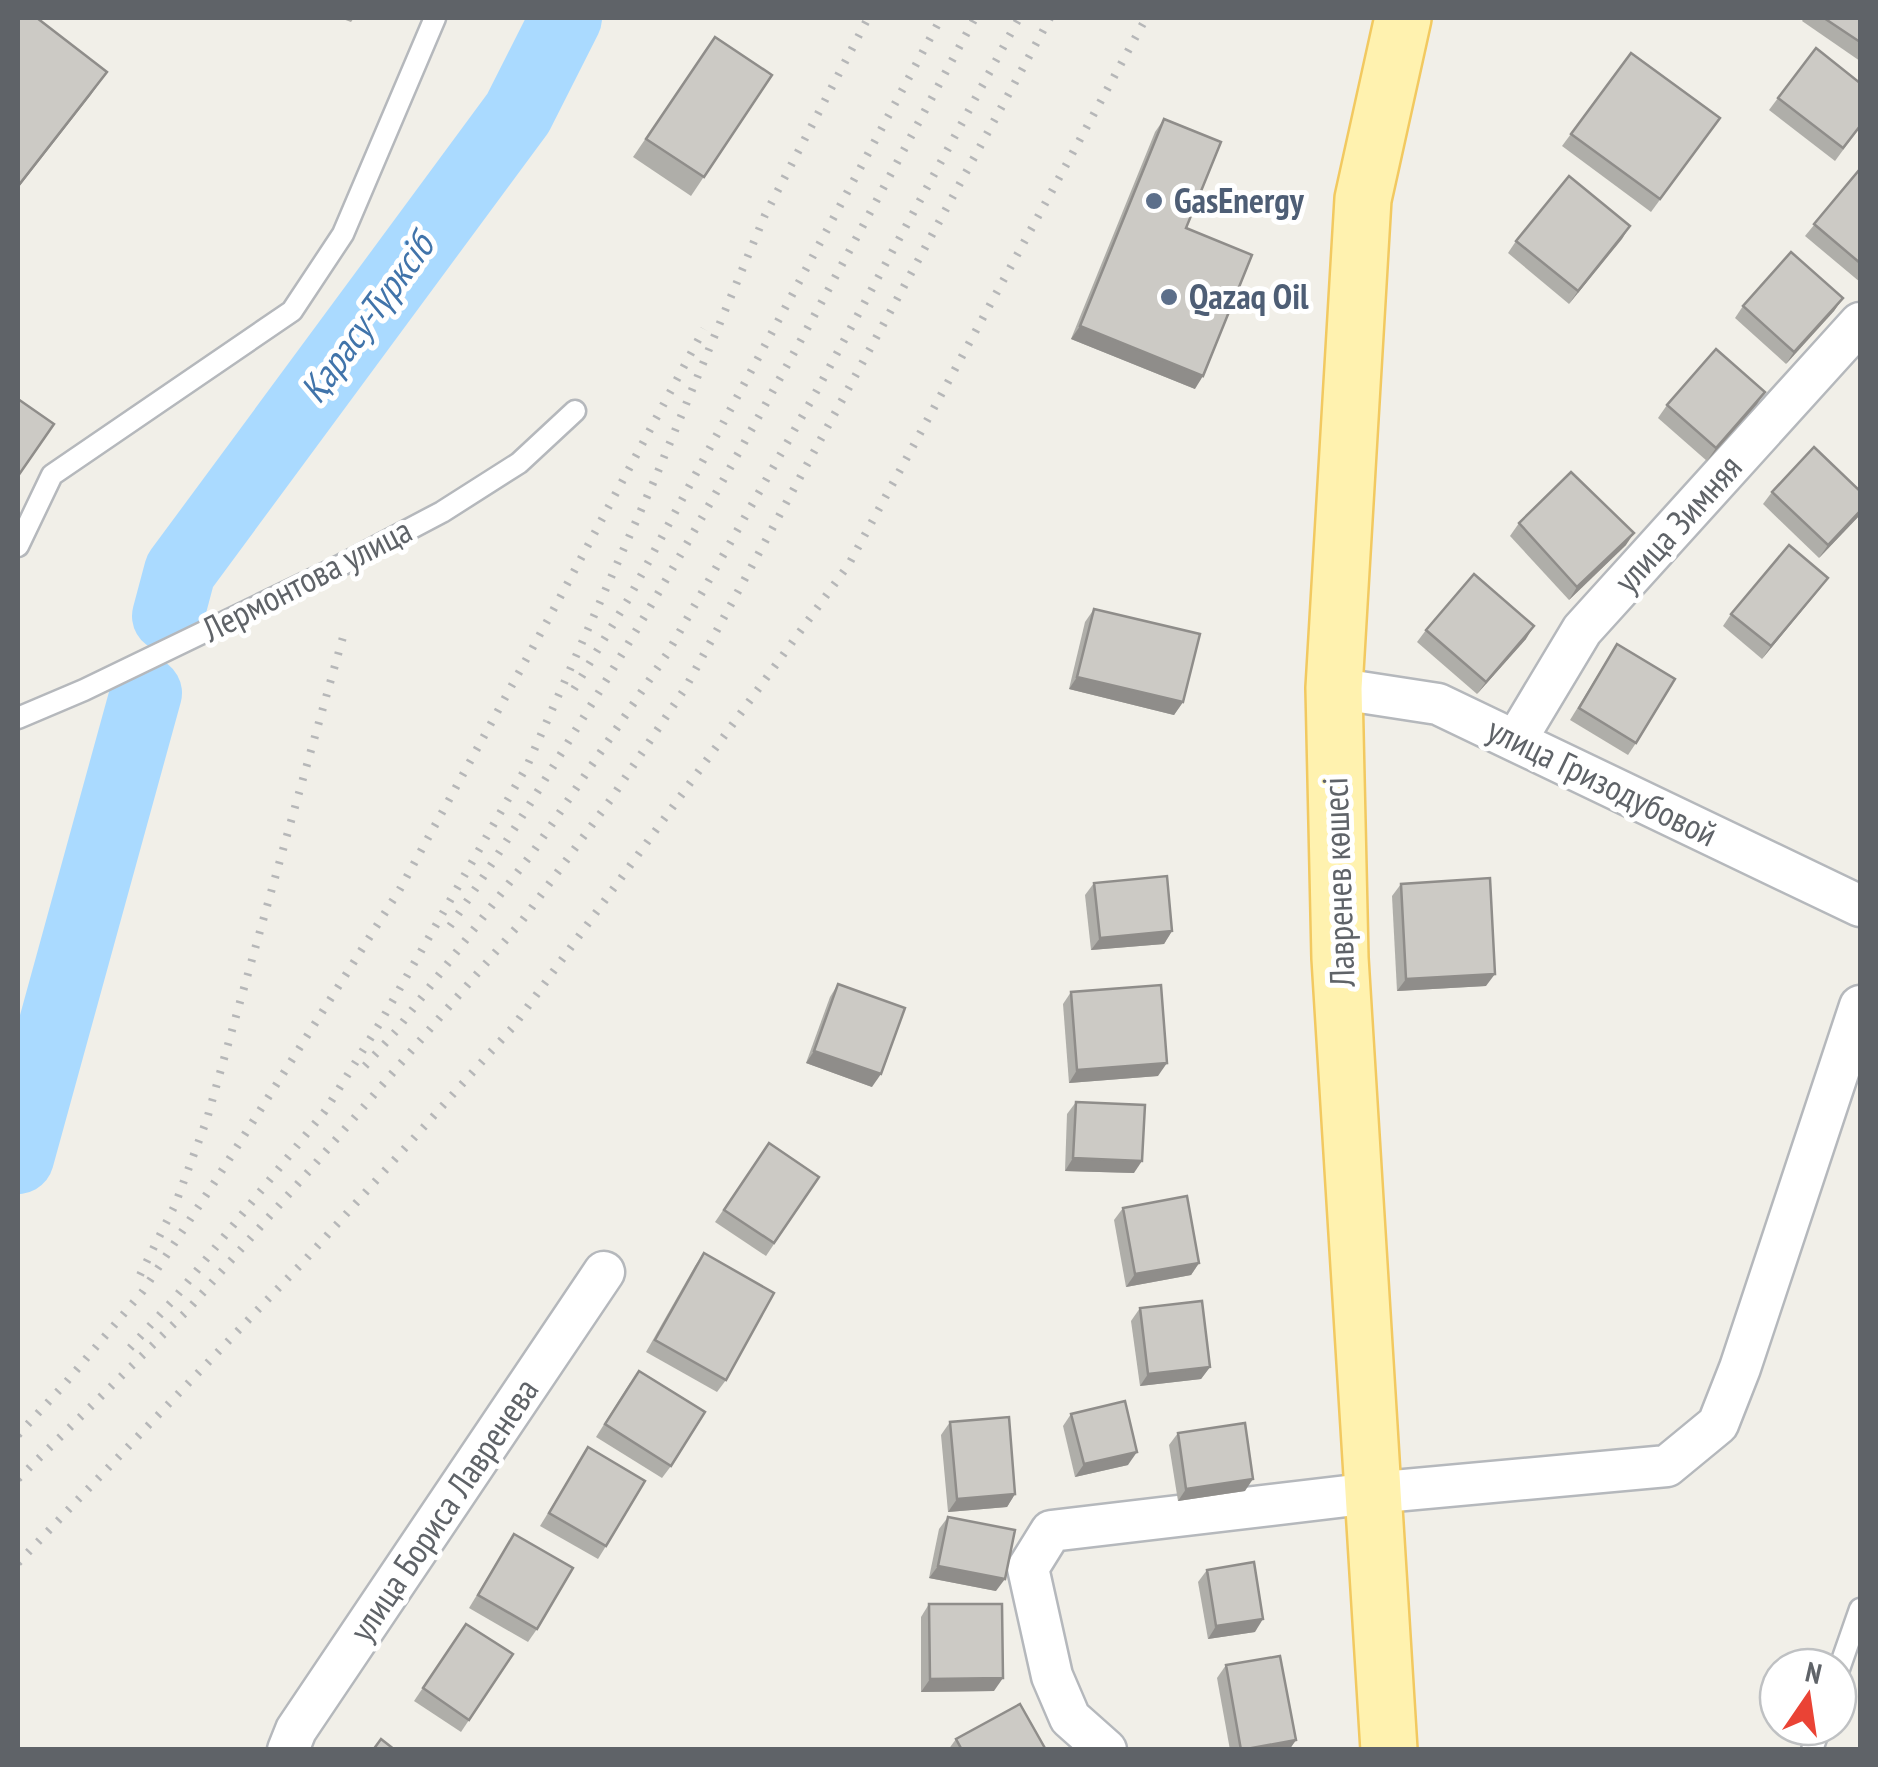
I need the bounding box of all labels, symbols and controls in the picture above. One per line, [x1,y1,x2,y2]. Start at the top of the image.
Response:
place label: GasEnergy [1174,177,1305,223]
marker: GasEnergy [1143,190,1165,212]
water label: Қарасу-Түрксіб [288,219,446,411]
place label: Qazaq Oil [1189,273,1309,319]
marker: Qazaq Oil [1158,286,1180,308]
street label: улица Зимняя [1603,445,1751,602]
street label: Лермонтова улица [193,507,419,652]
street label: улица Гризодубовой [1480,706,1725,857]
street label: Лавренев көшесі [1311,776,1365,989]
street label: улица Бориса Лавренева [338,1369,548,1650]
north arrow [1758,1647,1858,1747]
text: N [1802,1652,1825,1692]

